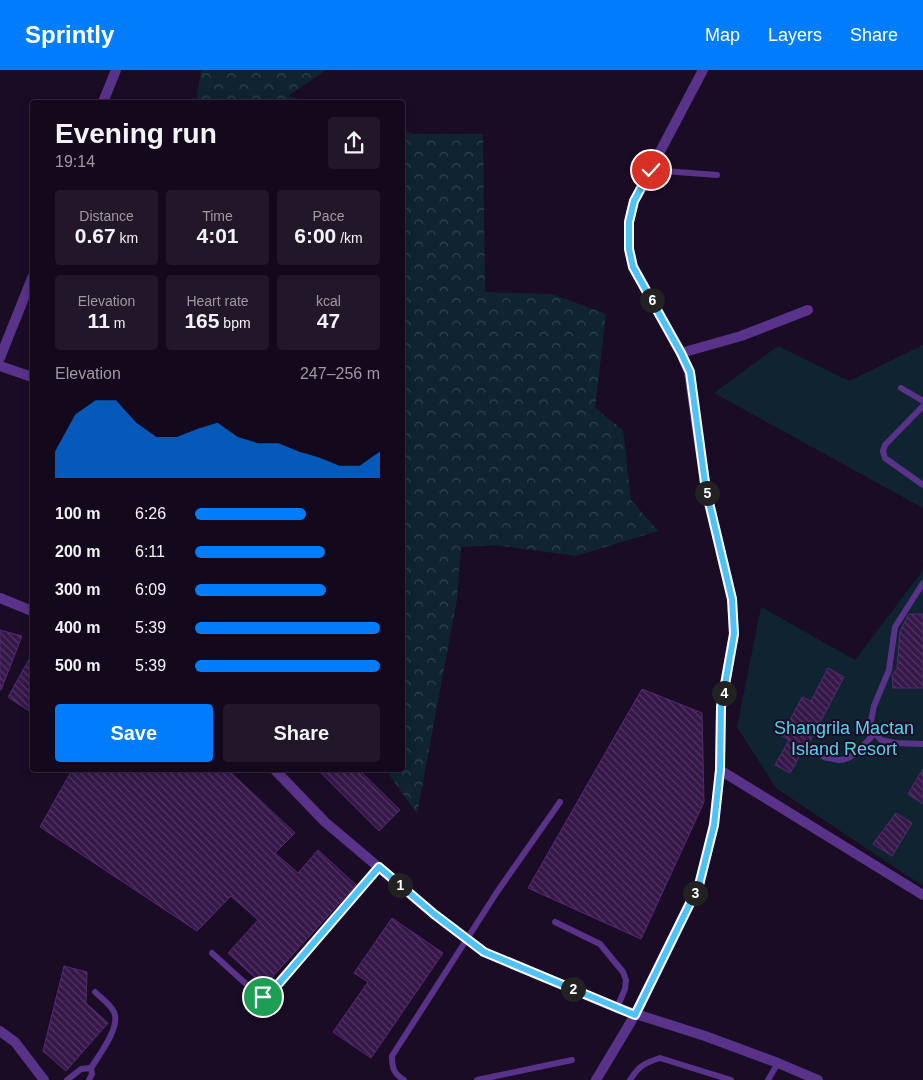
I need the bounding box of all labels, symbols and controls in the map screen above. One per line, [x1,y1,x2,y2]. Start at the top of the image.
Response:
text: Sprintly [25,21,114,48]
text: Map [705,25,740,45]
text: Layers [768,25,822,45]
text: Share [850,25,898,45]
button: share [328,117,380,169]
text: Evening run [55,118,217,149]
pin [630,149,672,191]
text: 19:14 [55,153,95,170]
icon: check [637,156,665,184]
text: Distance [79,208,134,224]
text: Time [202,208,233,224]
text: Pace [313,208,344,224]
text: 0.67 [75,224,116,247]
text: 4:01 [196,224,239,247]
text: 6:00 [294,224,336,247]
text: km [116,230,138,246]
text: /km [336,230,363,246]
pin: 6 [640,288,664,312]
text: 6 [649,292,656,308]
text: Elevation [78,293,135,309]
text: Heart rate [186,293,249,309]
text: kcal [316,293,341,309]
text: 11 [88,309,110,332]
text: 165 [184,309,219,332]
text: 47 [317,309,340,332]
text: m [110,315,125,331]
text: bpm [219,315,251,331]
text: Elevation [55,365,121,382]
text: 247–256 m [300,365,380,382]
pin: 5 [694,480,720,506]
text: 5 [704,485,711,501]
text: 100 m [55,505,100,522]
text: 6:26 [135,505,166,522]
text: 200 m [55,543,100,560]
text: 6:11 [135,543,165,560]
text: 300 m [55,581,100,598]
text: 6:09 [135,581,166,598]
text: 400 m [55,619,100,636]
text: 5:39 [135,619,166,636]
text: 500 m [55,657,100,674]
text: 5:39 [135,657,166,674]
pin: 4 [712,680,736,706]
text: 4 [721,685,728,701]
button: Save [55,704,213,762]
button: Share [223,704,380,762]
park label: Shangrila Mactan Island Resort [774,718,914,759]
pin: 1 [388,872,412,898]
text: 1 [397,877,404,893]
pin: 3 [682,880,708,906]
text: 3 [692,885,699,901]
pin [242,976,284,1018]
pin: 2 [560,976,586,1002]
text: 2 [570,981,577,997]
icon: arrive [249,983,277,1011]

